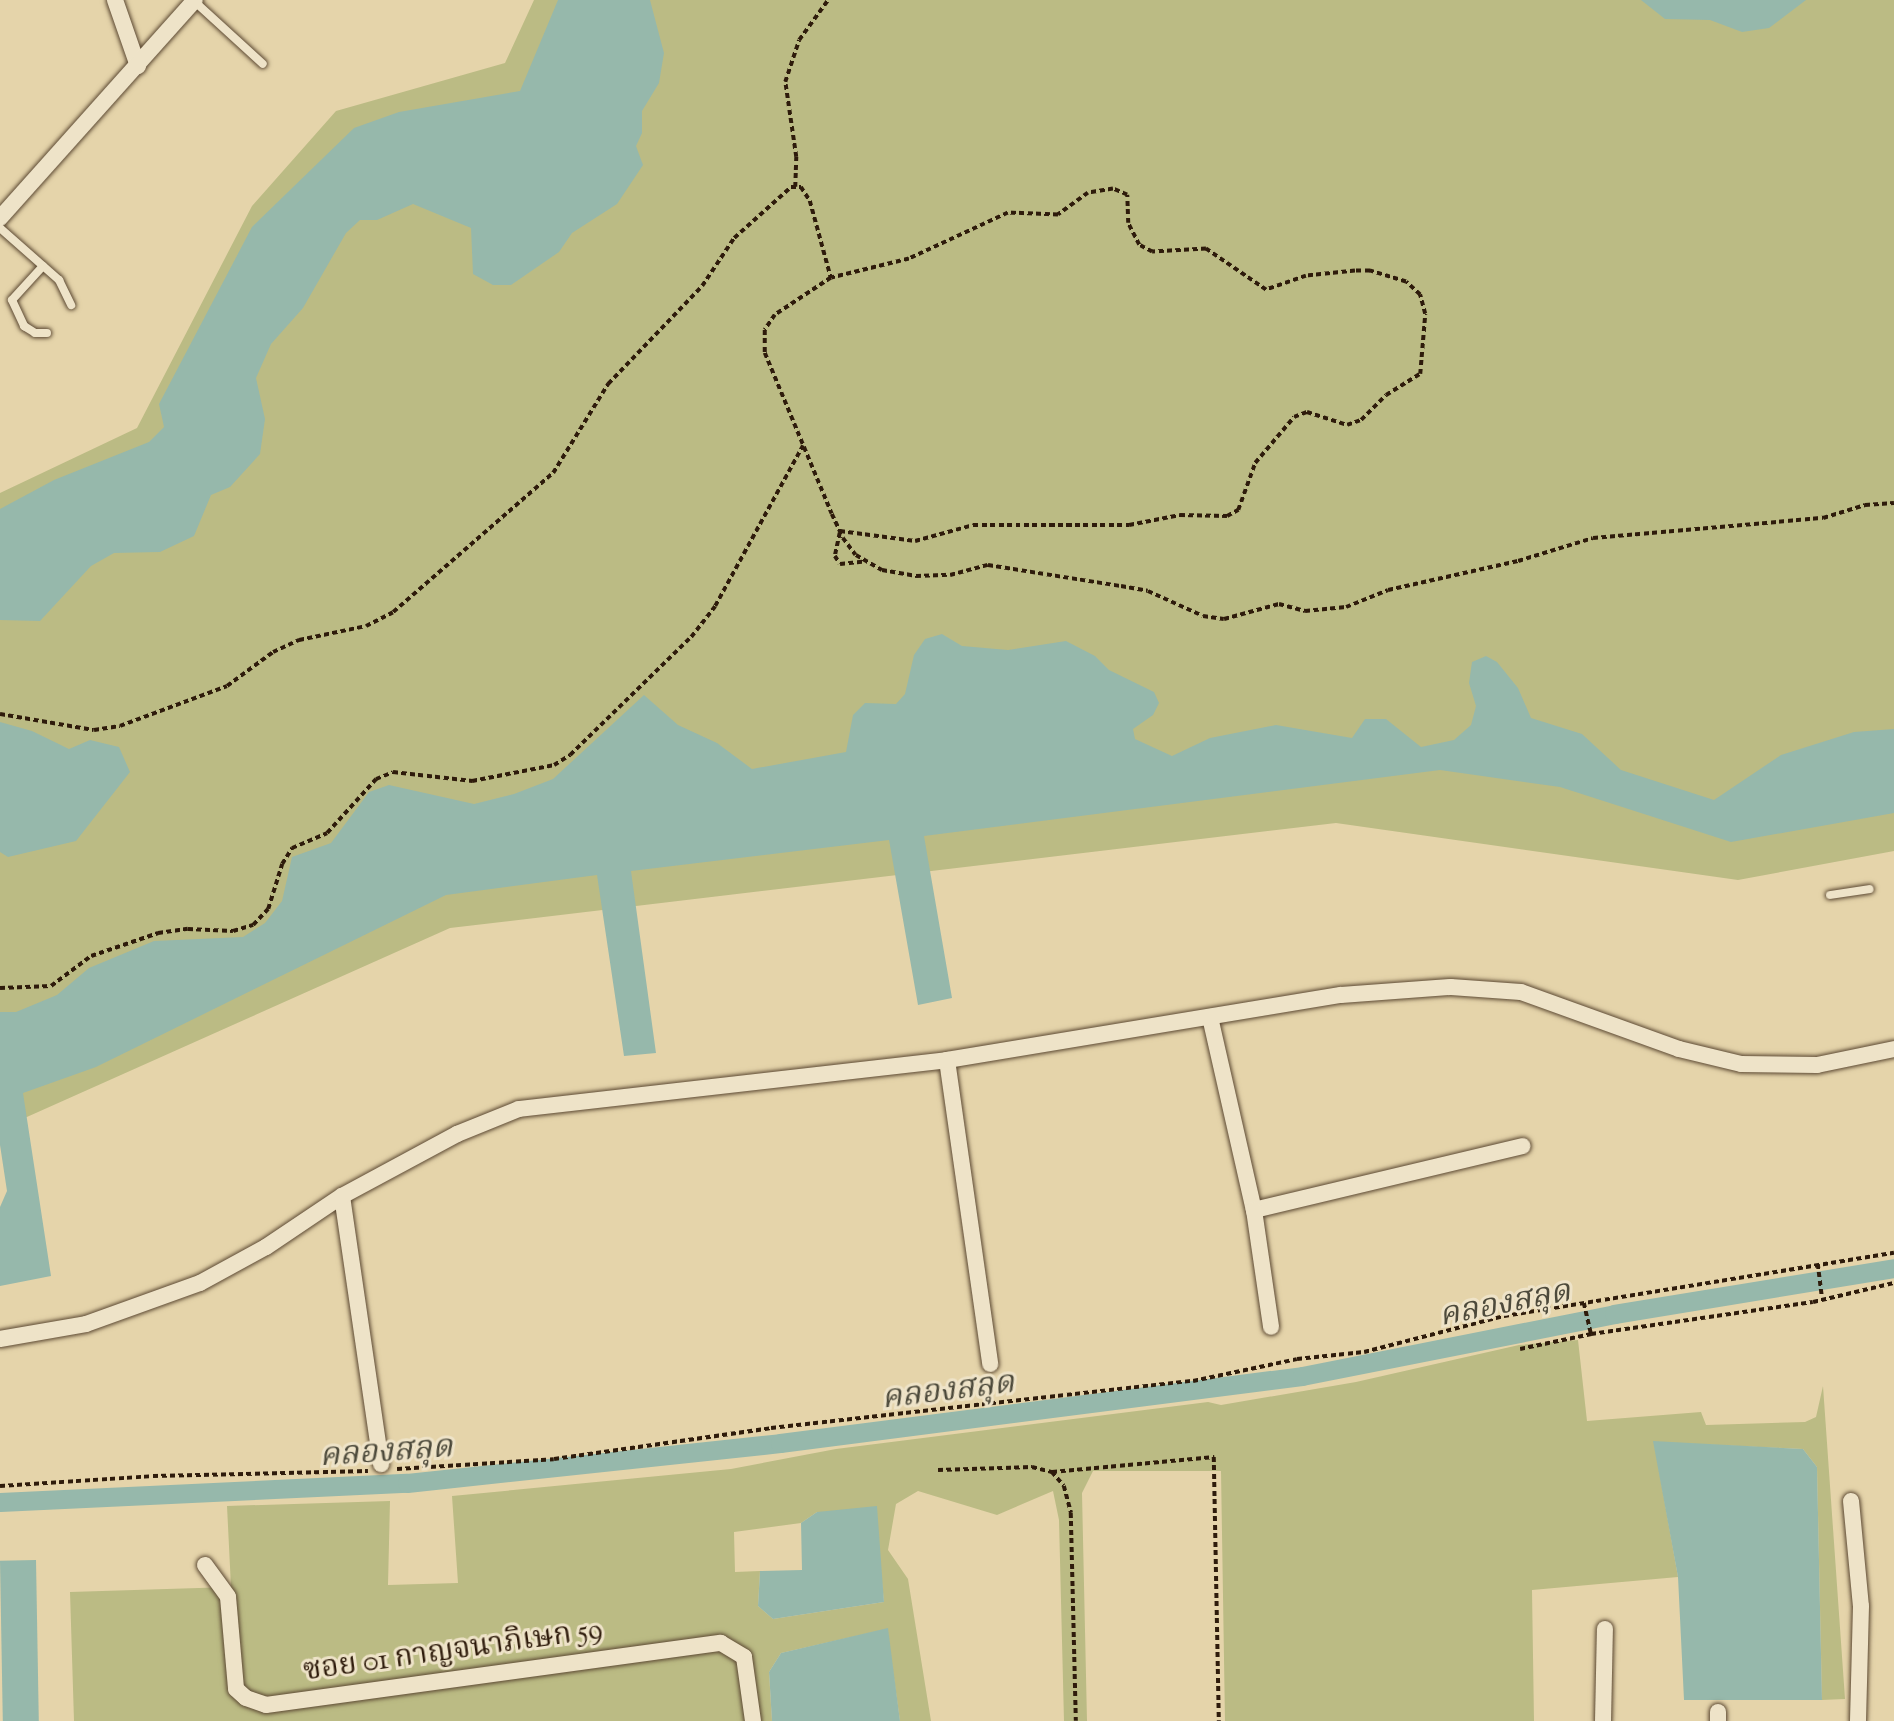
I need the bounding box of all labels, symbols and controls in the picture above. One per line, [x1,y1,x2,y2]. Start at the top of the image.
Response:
water label: คลองสลุด [1436,1273,1574,1337]
water label: คลองสลุด [879,1365,1017,1419]
water label: คลองสลุด [318,1429,454,1477]
street label: ซอย 01 กาญจนาภิเษก 59 [301,1613,605,1691]

